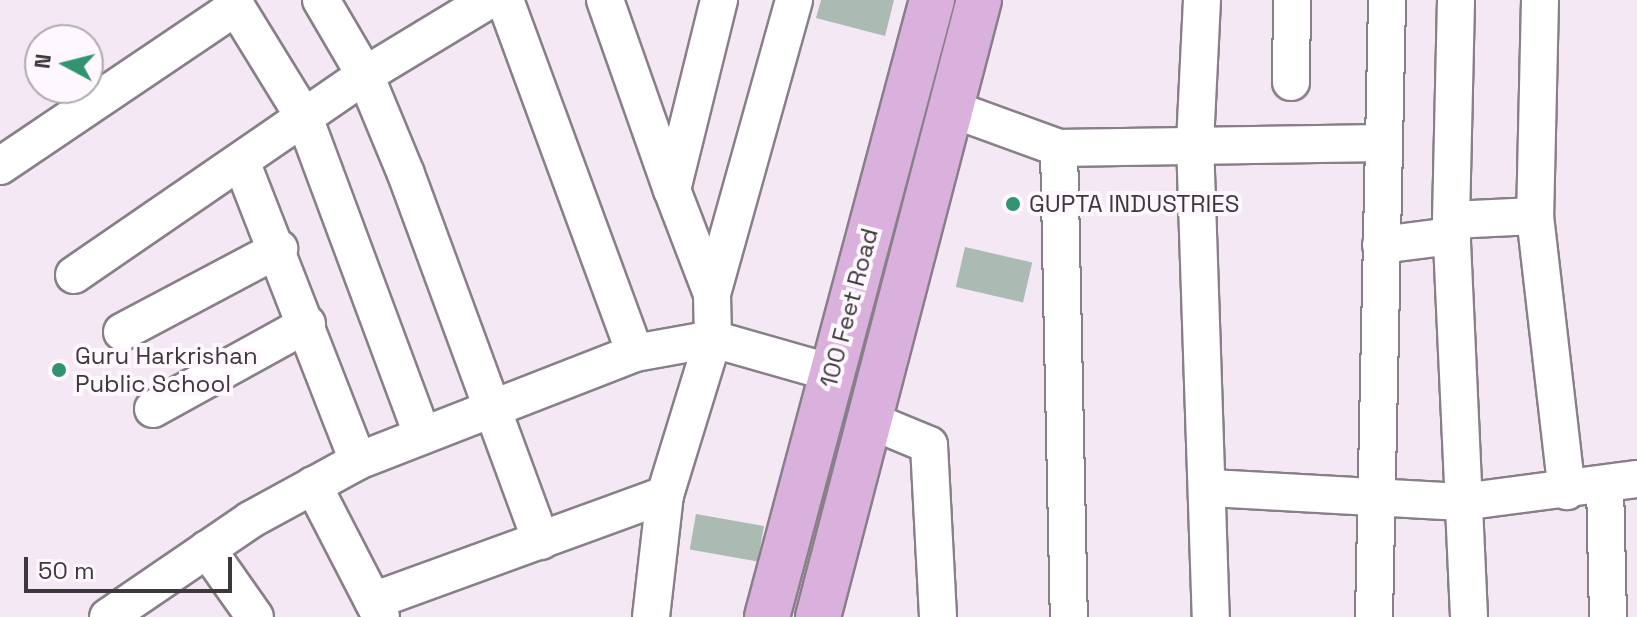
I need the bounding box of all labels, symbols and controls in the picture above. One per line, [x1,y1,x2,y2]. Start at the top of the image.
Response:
north arrow [24,24,104,104]
text: N [27,52,57,70]
place label: GUPTA INDUSTRIES [1029,190,1240,218]
marker: GUPTA INDUSTRIES [1004,195,1022,213]
street label: 100 Feet Road [814,225,884,391]
place label: Guru Harkrishan Public School [75,342,258,398]
marker: Guru Harkrishan Public School [50,361,68,379]
scale bar [28,541,236,591]
text: 50 m [38,555,95,586]

